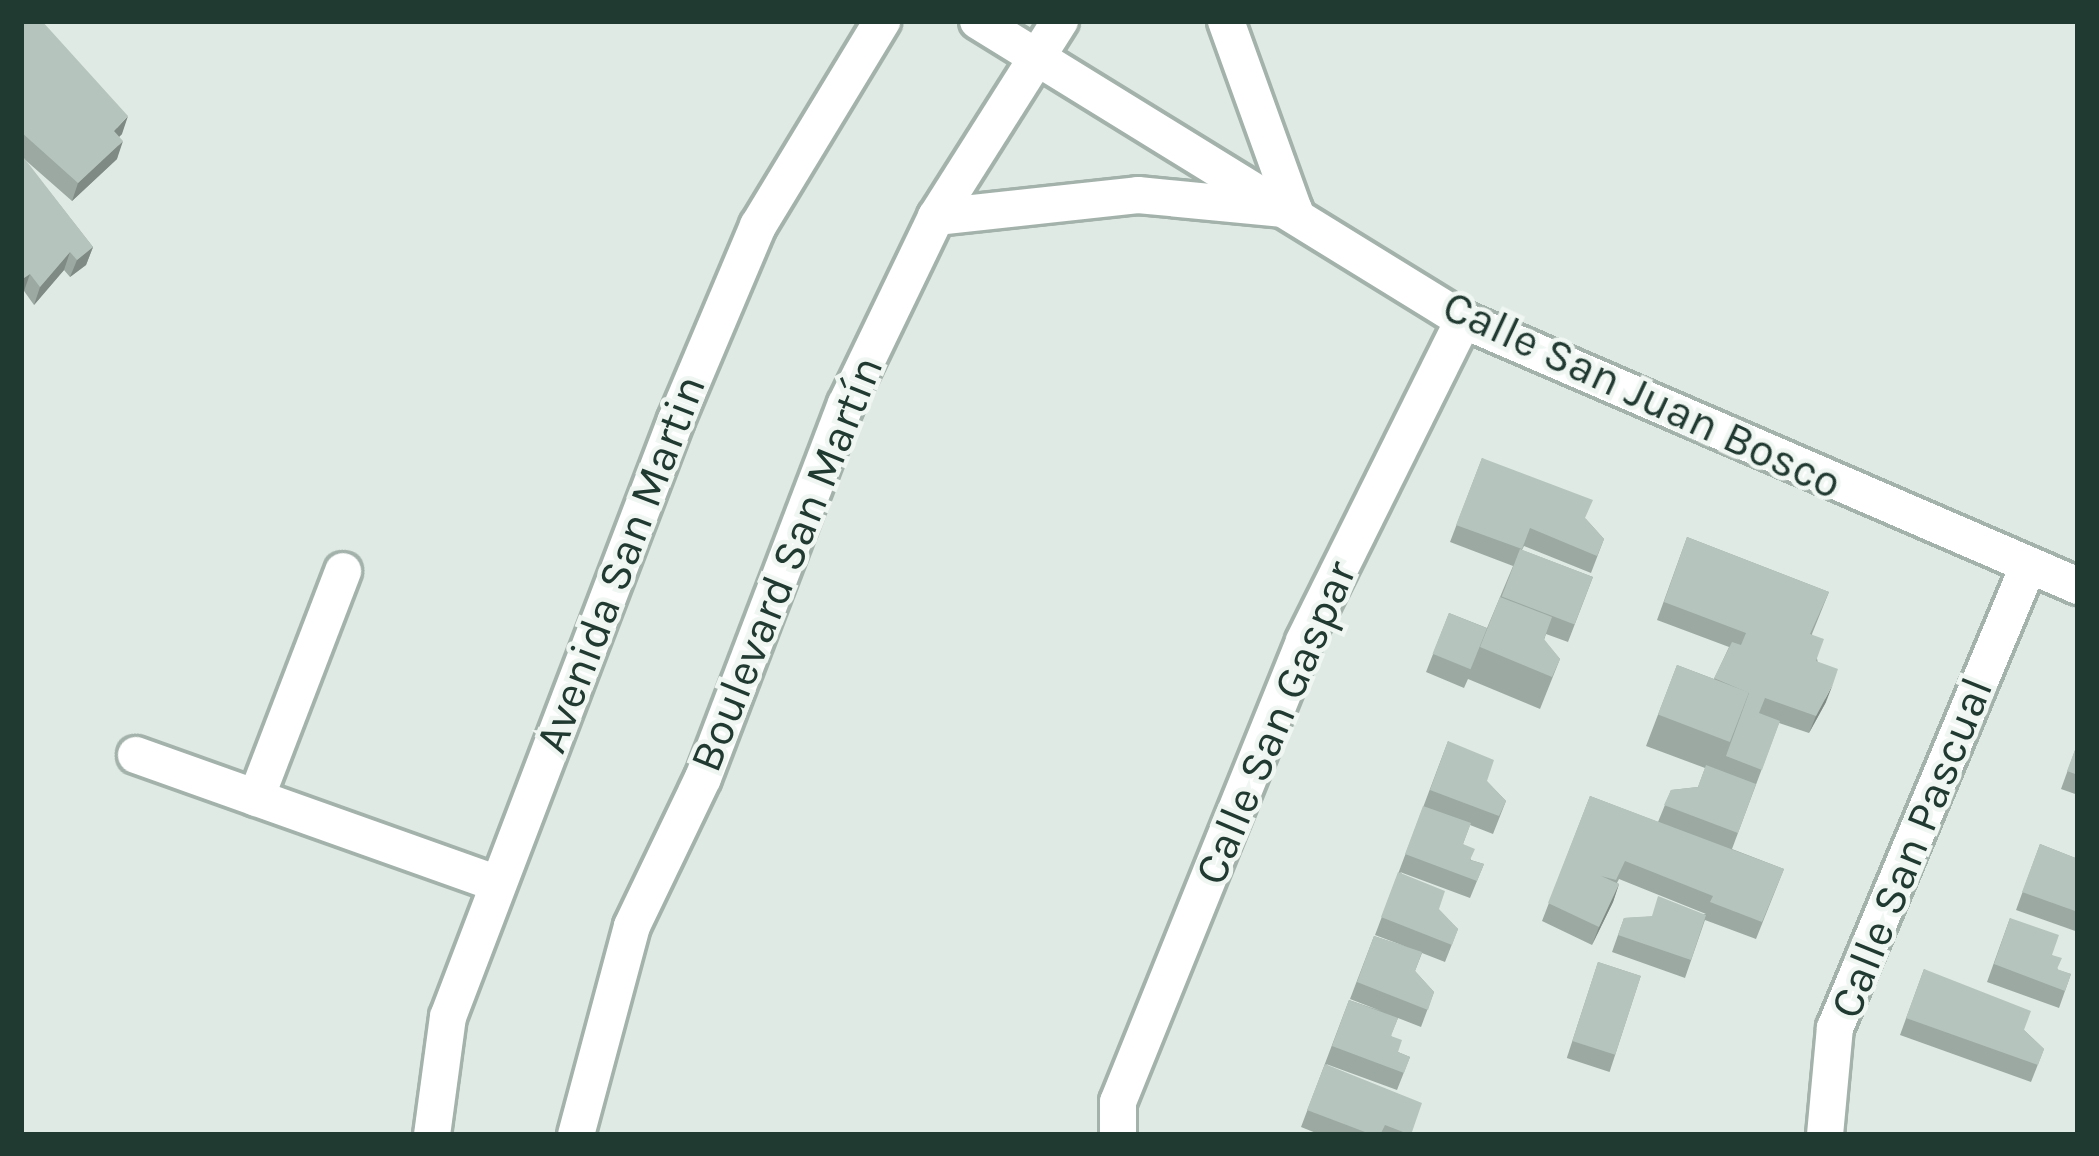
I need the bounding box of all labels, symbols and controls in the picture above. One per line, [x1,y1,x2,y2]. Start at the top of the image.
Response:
street label: Calle San Juan Bosco [1434,279,1850,511]
street label: Boulevard San Martín [679,349,895,779]
street label: Avenida San Martin [524,368,718,760]
street label: Calle San Gaspar [1184,553,1368,893]
street label: Calle San Pascual [1819,670,2005,1026]

